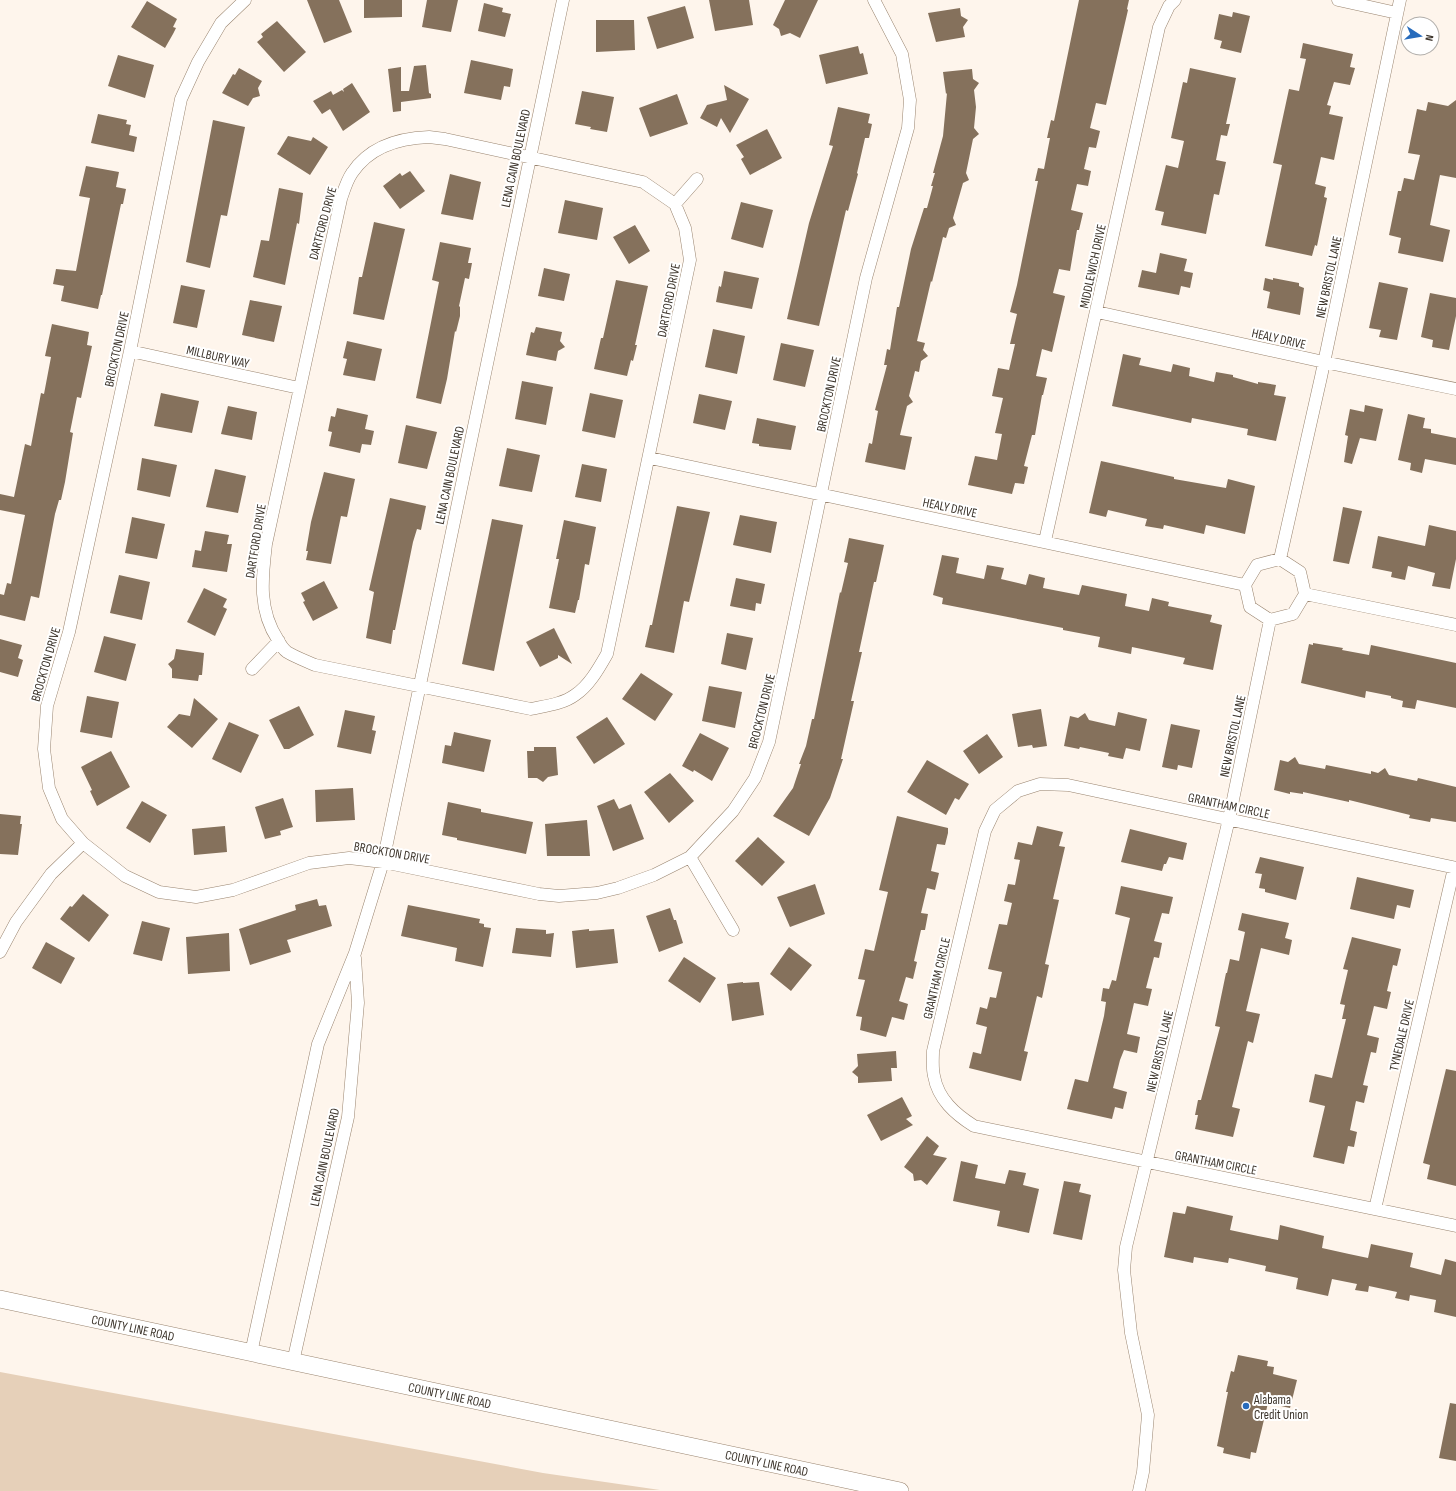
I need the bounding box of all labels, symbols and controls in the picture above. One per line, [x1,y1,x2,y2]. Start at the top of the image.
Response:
north arrow [1400,16,1440,56]
text: N [1422,34,1436,42]
street label: LENA CAIN BOULEVARD [498,108,534,209]
street label: DARTFORD DRIVE [306,185,340,262]
street label: MIDDLEWICH DRIVE [1076,223,1110,310]
street label: NEW BRISTOL LANE [1312,235,1345,320]
street label: DARTFORD DRIVE [654,262,684,339]
street label: BROCKTON DRIVE [101,310,133,388]
street label: HEALY DRIVE [1250,325,1307,353]
street label: MILLBURY WAY [185,342,251,372]
street label: BROCKTON DRIVE [813,355,845,433]
street label: LENA CAIN BOULEVARD [432,425,468,526]
street label: HEALY DRIVE [921,494,978,522]
street label: DARTFORD DRIVE [242,503,270,579]
street label: BROCKTON DRIVE [28,625,64,703]
street label: BROCKTON DRIVE [745,672,779,750]
street label: NEW BRISTOL LANE [1216,694,1249,779]
street label: GRANTHAM CIRCLE [1186,790,1271,822]
street label: BROCKTON DRIVE [353,838,431,868]
street label: GRANTHAM CIRCLE [920,936,954,1021]
street label: TYNEDALE DRIVE [1386,998,1418,1073]
street label: NEW BRISTOL LANE [1143,1009,1177,1094]
street label: LENA CAIN BOULEVARD [307,1107,343,1208]
street label: GRANTHAM CIRCLE [1173,1147,1258,1179]
street label: COUNTY LINE ROAD [90,1312,176,1345]
street label: COUNTY LINE ROAD [407,1379,493,1413]
place label: Alabama Credit Union [1253,1392,1308,1423]
marker: Alabama Credit Union [1241,1401,1251,1411]
street label: COUNTY LINE ROAD [724,1447,809,1480]

